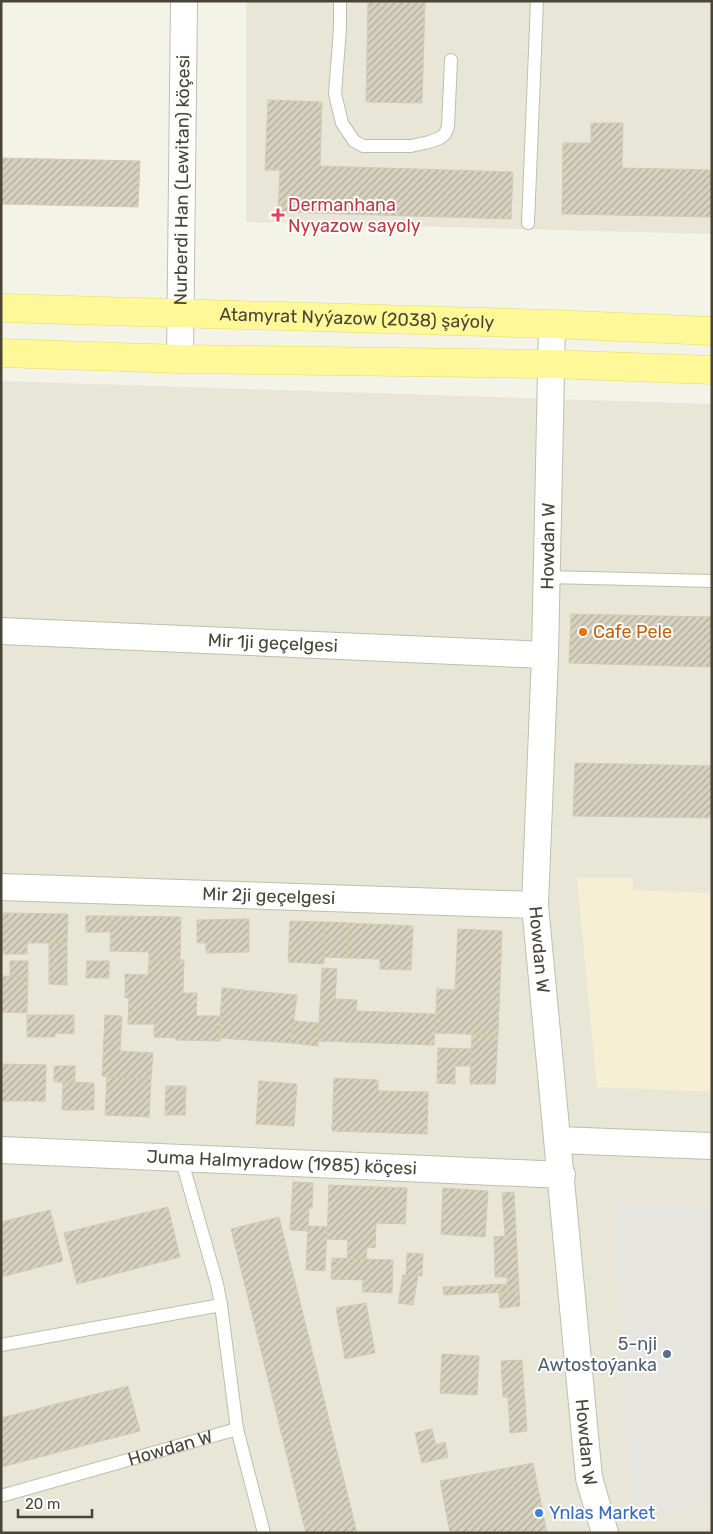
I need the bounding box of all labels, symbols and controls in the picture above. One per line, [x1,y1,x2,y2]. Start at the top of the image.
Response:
street label: Nurberdi Han (Lewitan) köçesi [170,55,194,305]
place label: Dermanhana Nyyazow sayoly [288,194,421,237]
marker: Dermanhana Nyyazow sayoly [272,209,284,221]
street label: Atamyrat Nyýazow (2038) şaýoly [219,303,495,333]
street label: Howdan W [536,502,560,590]
place label: Cafe Pele [593,621,672,643]
marker: Cafe Pele [577,626,589,638]
street label: Mir 1ji geçelgesi [207,629,338,657]
street label: Mir 2ji geçelgesi [202,883,336,909]
street label: Howdan W [524,905,554,994]
street label: Juma Halmyradow (1985) köçesi [146,1145,417,1180]
place label: 5-nji Awtostoýanka [538,1333,657,1376]
marker: 5-nji Awtostoýanka [661,1348,673,1360]
street label: Howdan W [571,1398,602,1489]
street label: Howdan W [125,1425,215,1470]
scale bar [18,1486,91,1518]
text: 20 m [25,1495,60,1513]
place label: Ynlas Market [549,1502,655,1524]
marker: Ynlas Market [533,1507,545,1519]

